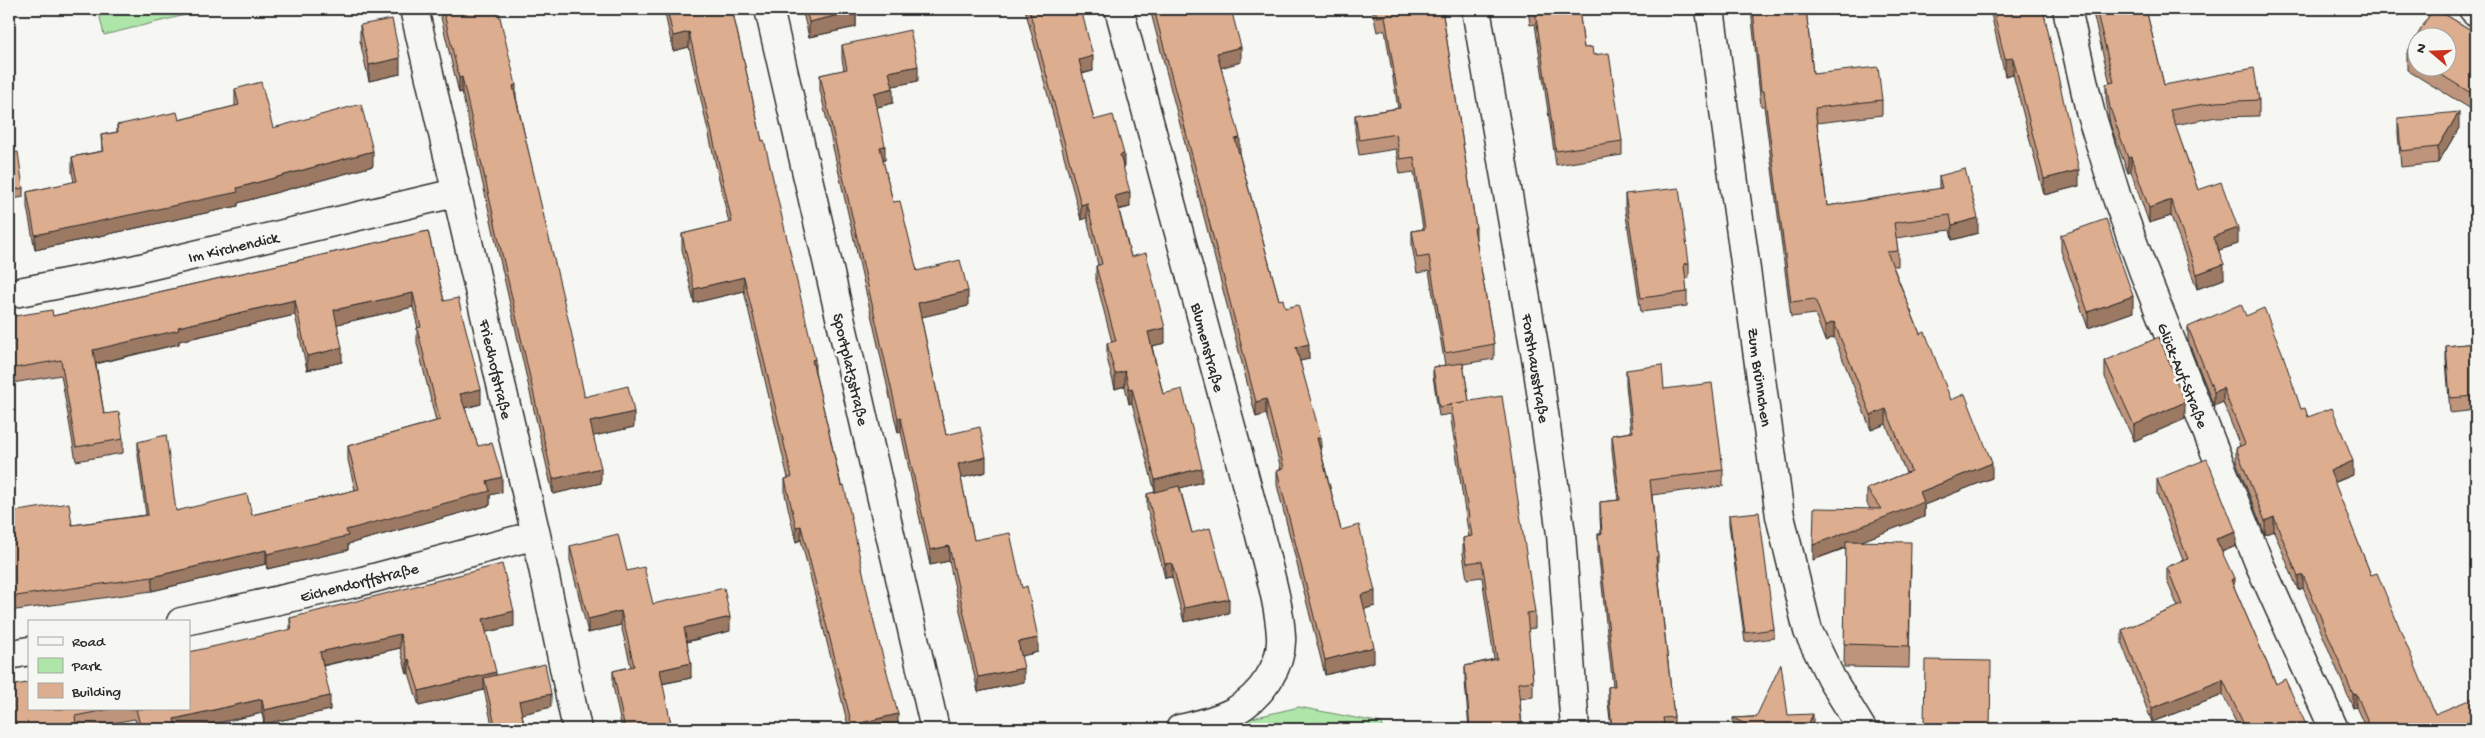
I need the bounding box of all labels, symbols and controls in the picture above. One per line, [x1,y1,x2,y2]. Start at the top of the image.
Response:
north arrow [2408,28,2458,78]
text: N [2413,41,2432,56]
street label: Im Kirchendick [187,229,283,269]
street label: Blumenstraße [1184,300,1227,395]
street label: Sportplatzstraße [826,312,871,428]
street label: Forsthausstraße [1515,312,1552,425]
street label: Friedhofstraße [473,317,514,422]
street label: Glück-Auf-Straße [2151,321,2211,433]
street label: Zum Brünnchen [1741,327,1774,428]
street label: Eichendorffstraße [299,560,422,608]
legend [28,620,190,710]
text: Road [72,634,106,652]
text: Park [71,658,102,676]
text: Building [71,684,121,702]

